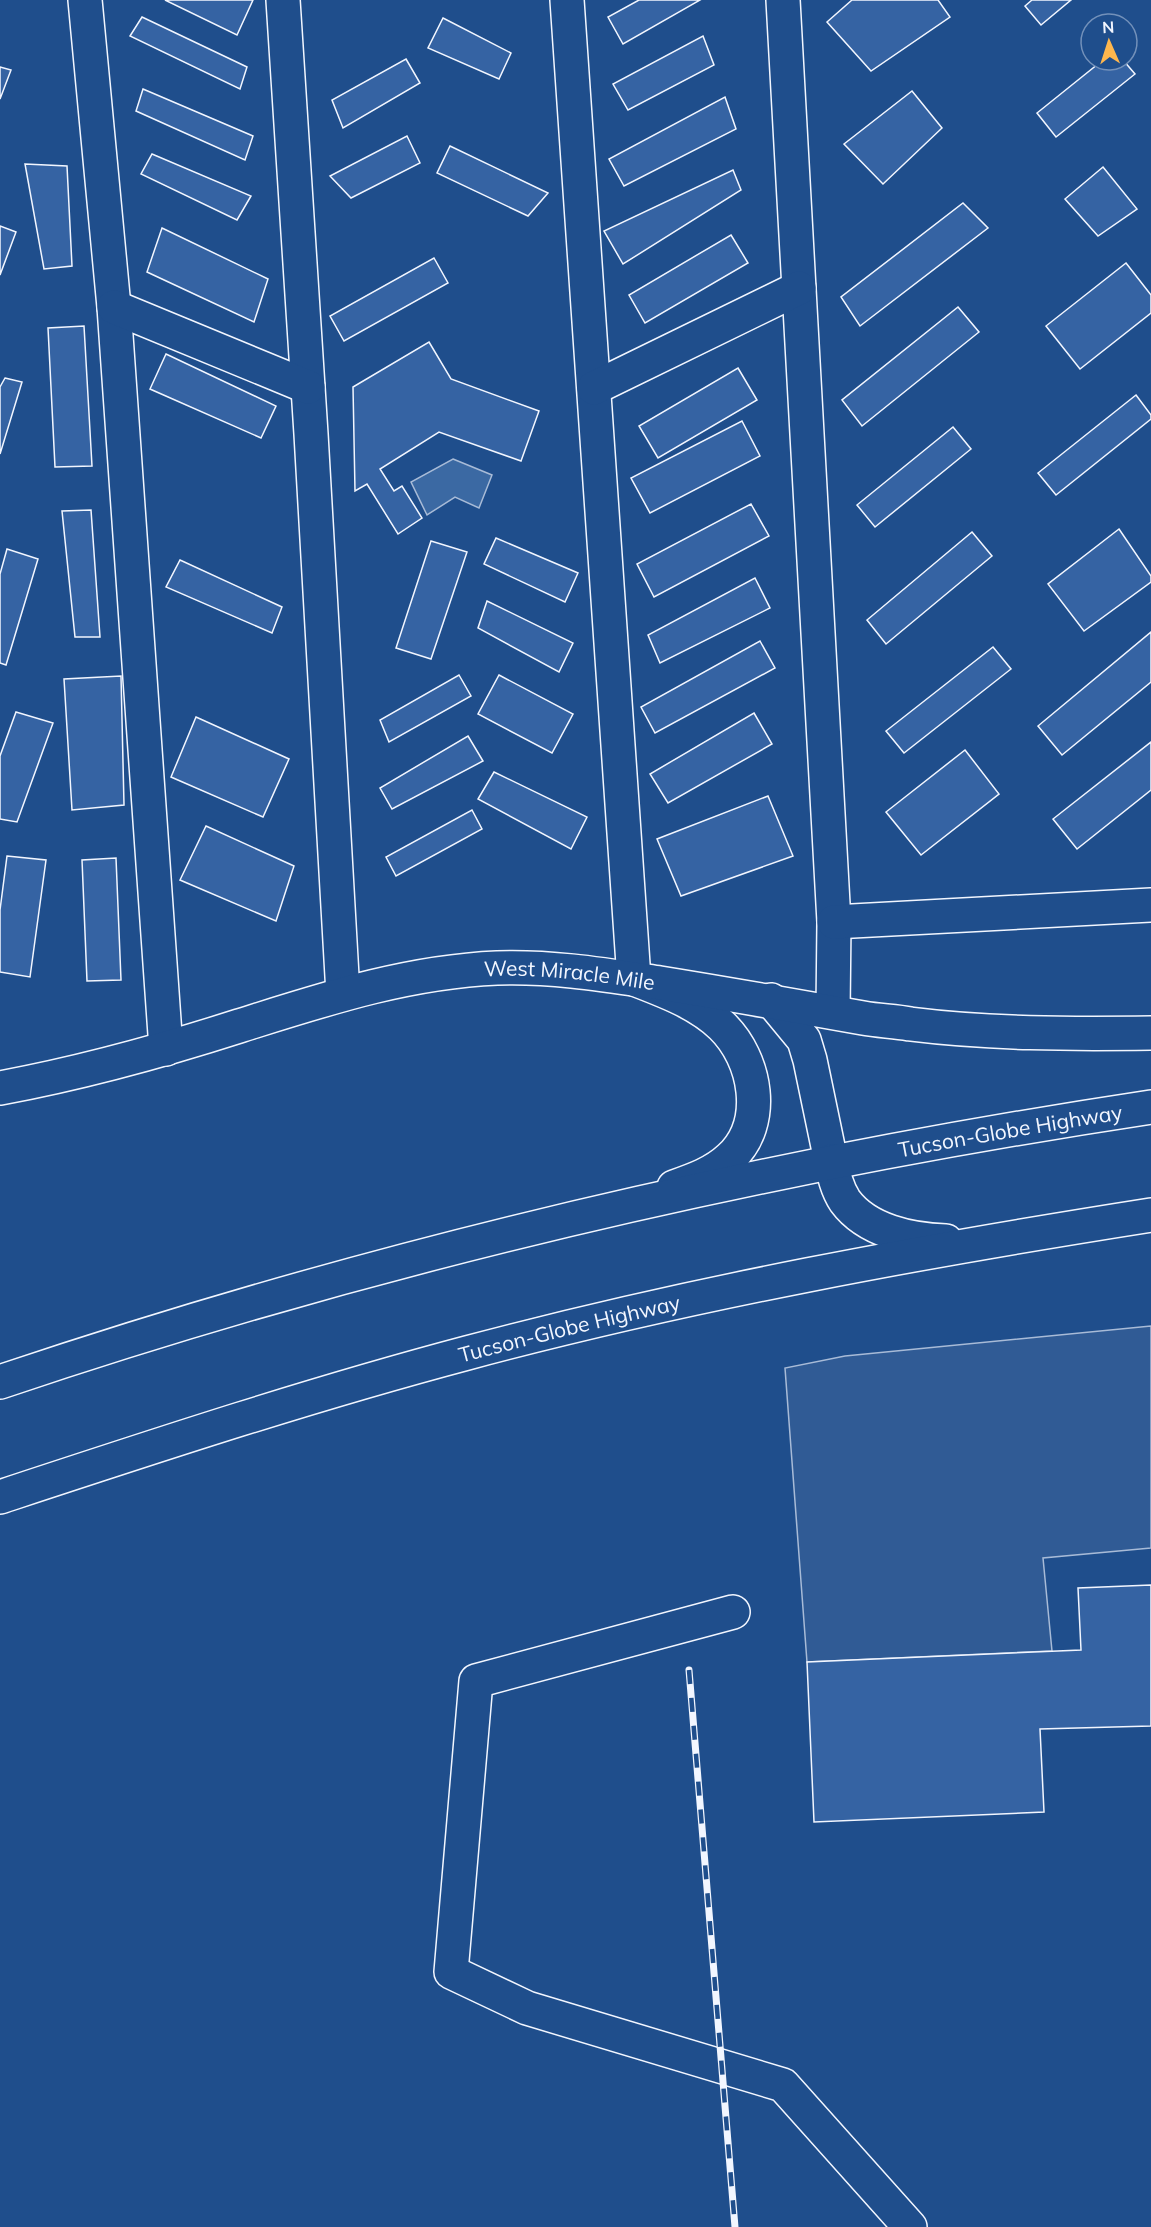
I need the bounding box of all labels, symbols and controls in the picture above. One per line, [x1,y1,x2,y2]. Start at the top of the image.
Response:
north arrow [1079,12,1139,72]
text: N [1102,17,1115,37]
street label: West Miracle Mile [483,955,657,995]
street label: Tucson-Globe Highway [896,1099,1124,1163]
street label: Tucson-Globe Highway [456,1289,682,1368]

